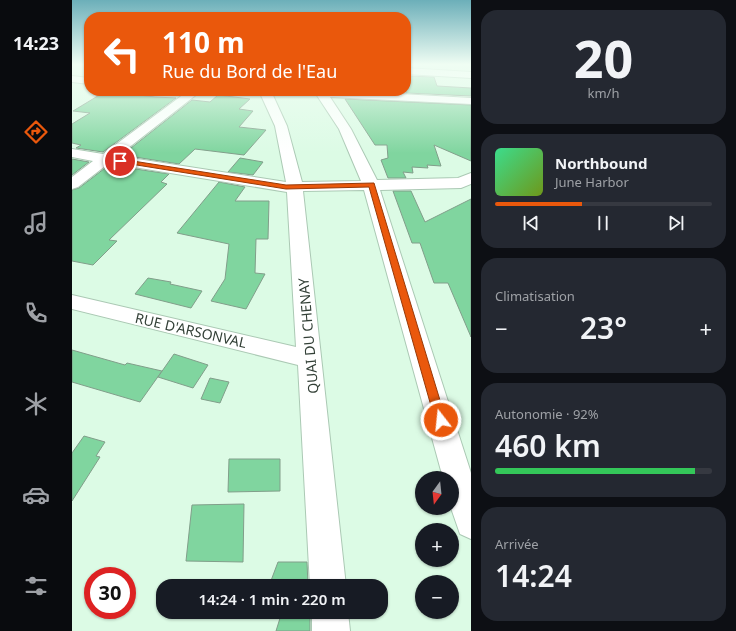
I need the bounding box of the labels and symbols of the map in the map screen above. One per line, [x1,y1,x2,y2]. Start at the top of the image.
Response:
pin [103,144,137,178]
street label: QUAI DU CHENAY [293,277,323,395]
street label: RUE D'ARSONVAL [133,308,249,352]
position arrow [420,399,462,441]
north arrow [415,471,459,515]
speed limit sign: 30 [84,567,136,619]

